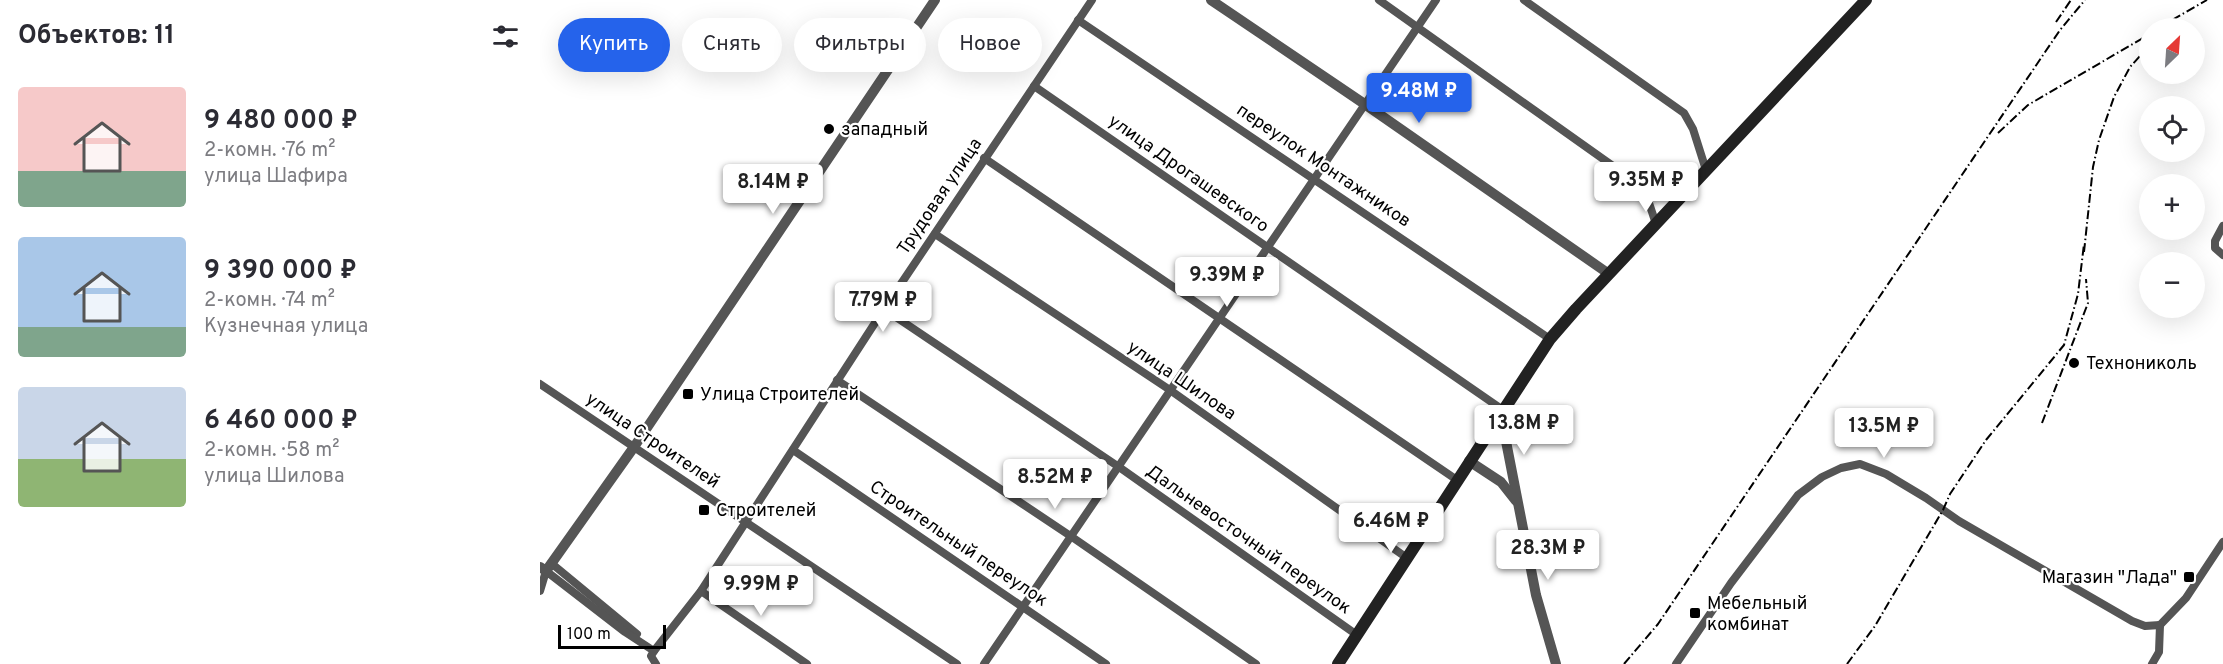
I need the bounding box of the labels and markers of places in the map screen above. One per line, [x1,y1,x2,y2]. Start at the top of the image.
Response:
pin: 9.48M ₽ [1364,73,1474,124]
place label: западный [841,119,928,142]
marker: западный [822,122,836,136]
pin: 9.35M ₽ [1591,162,1701,213]
pin: 8.14M ₽ [718,164,828,215]
pin: 9.39M ₽ [1172,257,1282,308]
pin: 7.79M ₽ [828,282,938,333]
place label: Технониколь [2086,353,2197,376]
marker: Технониколь [2067,356,2081,370]
place label: Улица Строителей [700,384,859,407]
marker: Улица Строителей [681,387,695,401]
pin: 13.8M ₽ [1469,405,1579,456]
pin: 13.5M ₽ [1829,408,1939,459]
pin: 8.52M ₽ [1000,459,1110,510]
place label: Строителей [716,500,816,523]
marker: Строителей [697,503,711,517]
pin: 6.46M ₽ [1336,503,1446,554]
pin: 28.3M ₽ [1493,530,1603,581]
pin: 9.99M ₽ [706,566,816,617]
place label: Магазин "Лада" [2042,567,2177,590]
marker: Магазин "Лада" [2182,570,2196,584]
place label: Мебельный комбинат [1707,593,1807,637]
marker: Мебельный комбинат [1688,606,1702,620]

